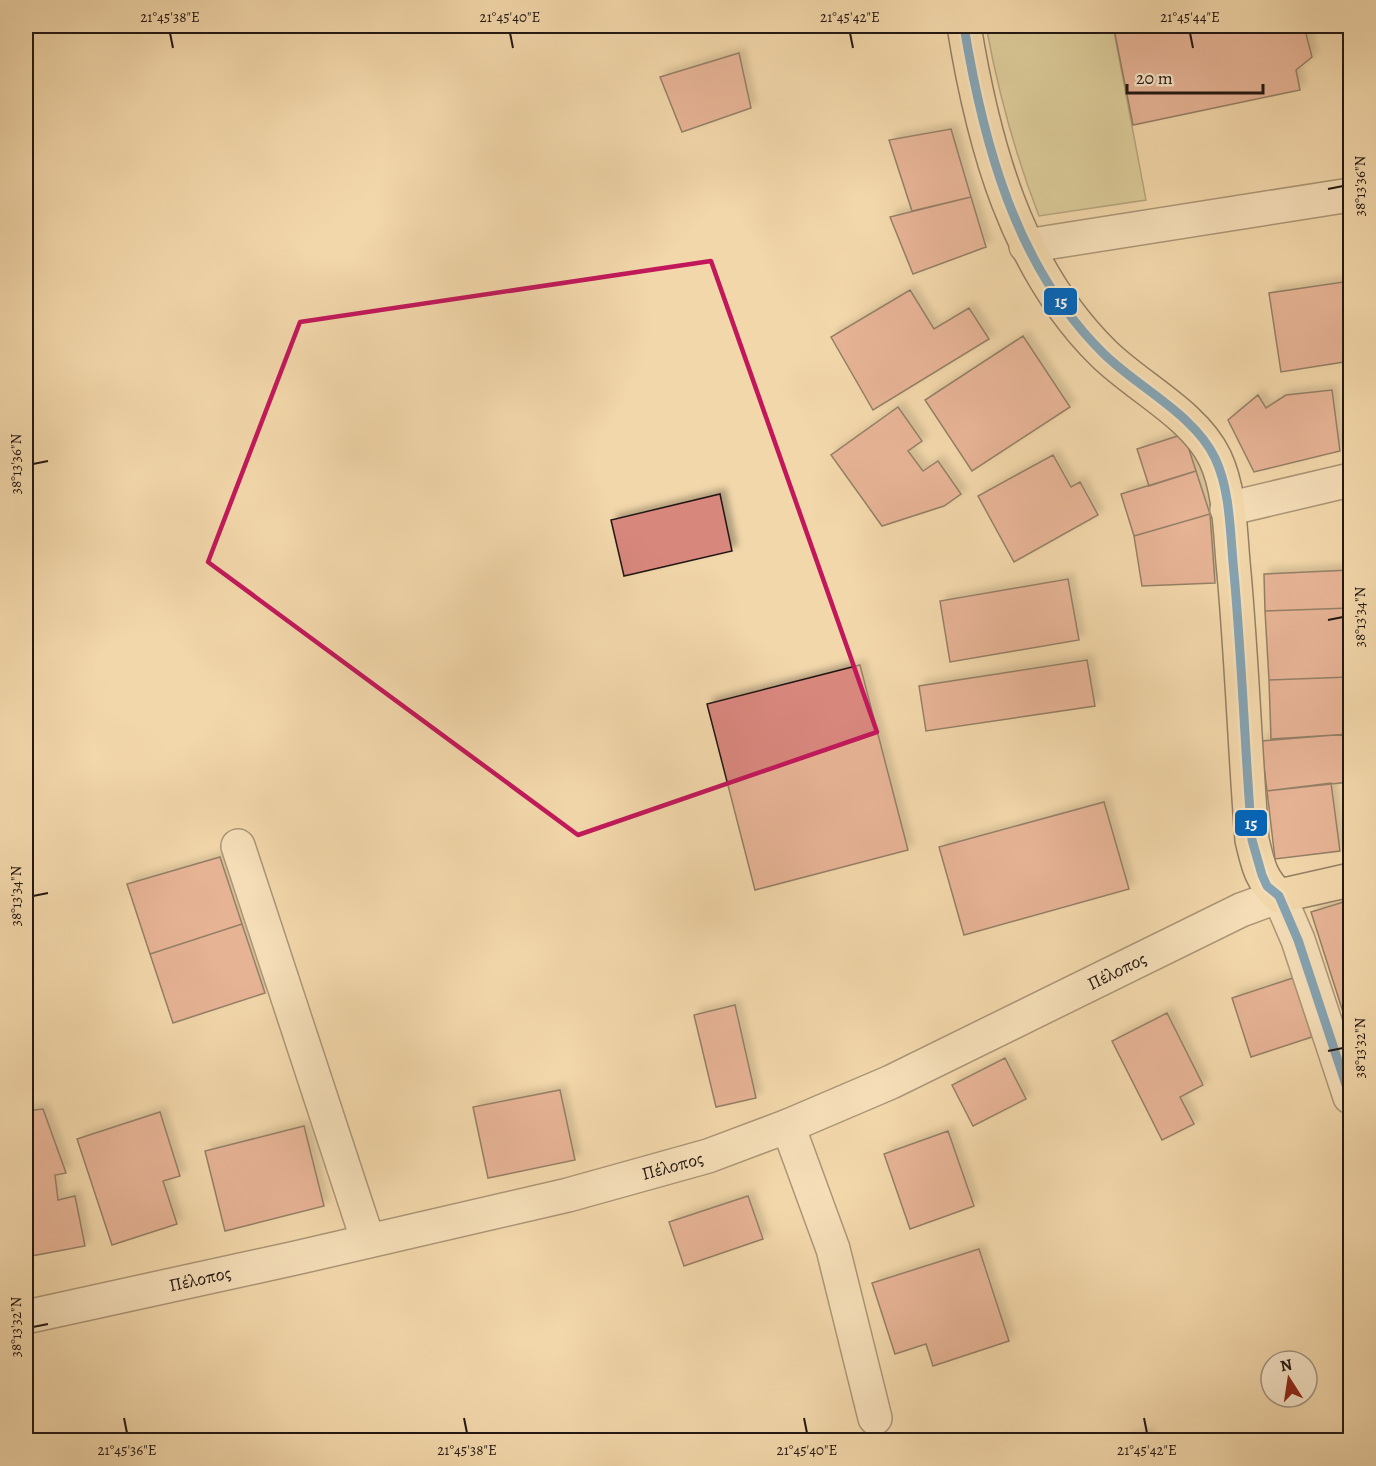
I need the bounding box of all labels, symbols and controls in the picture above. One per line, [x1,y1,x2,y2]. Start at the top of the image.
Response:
text: 21°45'38"E [140,7,200,27]
text: 21°45'40"E [480,7,540,27]
text: 21°45'42"E [820,7,880,27]
text: 21°45'44"E [1160,7,1220,27]
scale bar [1127,57,1264,95]
text: 20 m [1136,66,1173,90]
text: 38°13'36"N [1350,156,1370,216]
line badge: 15 [1043,287,1078,316]
text: 15 [1055,291,1067,313]
text: 38°13'36"N [6,434,26,494]
text: 38°13'34"N [1350,587,1370,647]
line badge: 15 [1234,809,1268,837]
text: 15 [1245,813,1257,835]
text: 38°13'34"N [6,866,26,926]
street label: Πέλοπος [1083,946,1150,996]
text: 38°13'32"N [1350,1017,1370,1078]
street label: Πέλοπος [639,1146,706,1186]
street label: Πέλοπος [167,1261,233,1297]
text: 38°13'32"N [6,1296,26,1357]
north arrow [1259,1349,1319,1409]
text: N [1278,1353,1294,1377]
text: 21°45'36"E [97,1440,157,1460]
text: 21°45'38"E [437,1440,497,1460]
text: 21°45'40"E [777,1440,837,1460]
text: 21°45'42"E [1117,1440,1177,1460]

